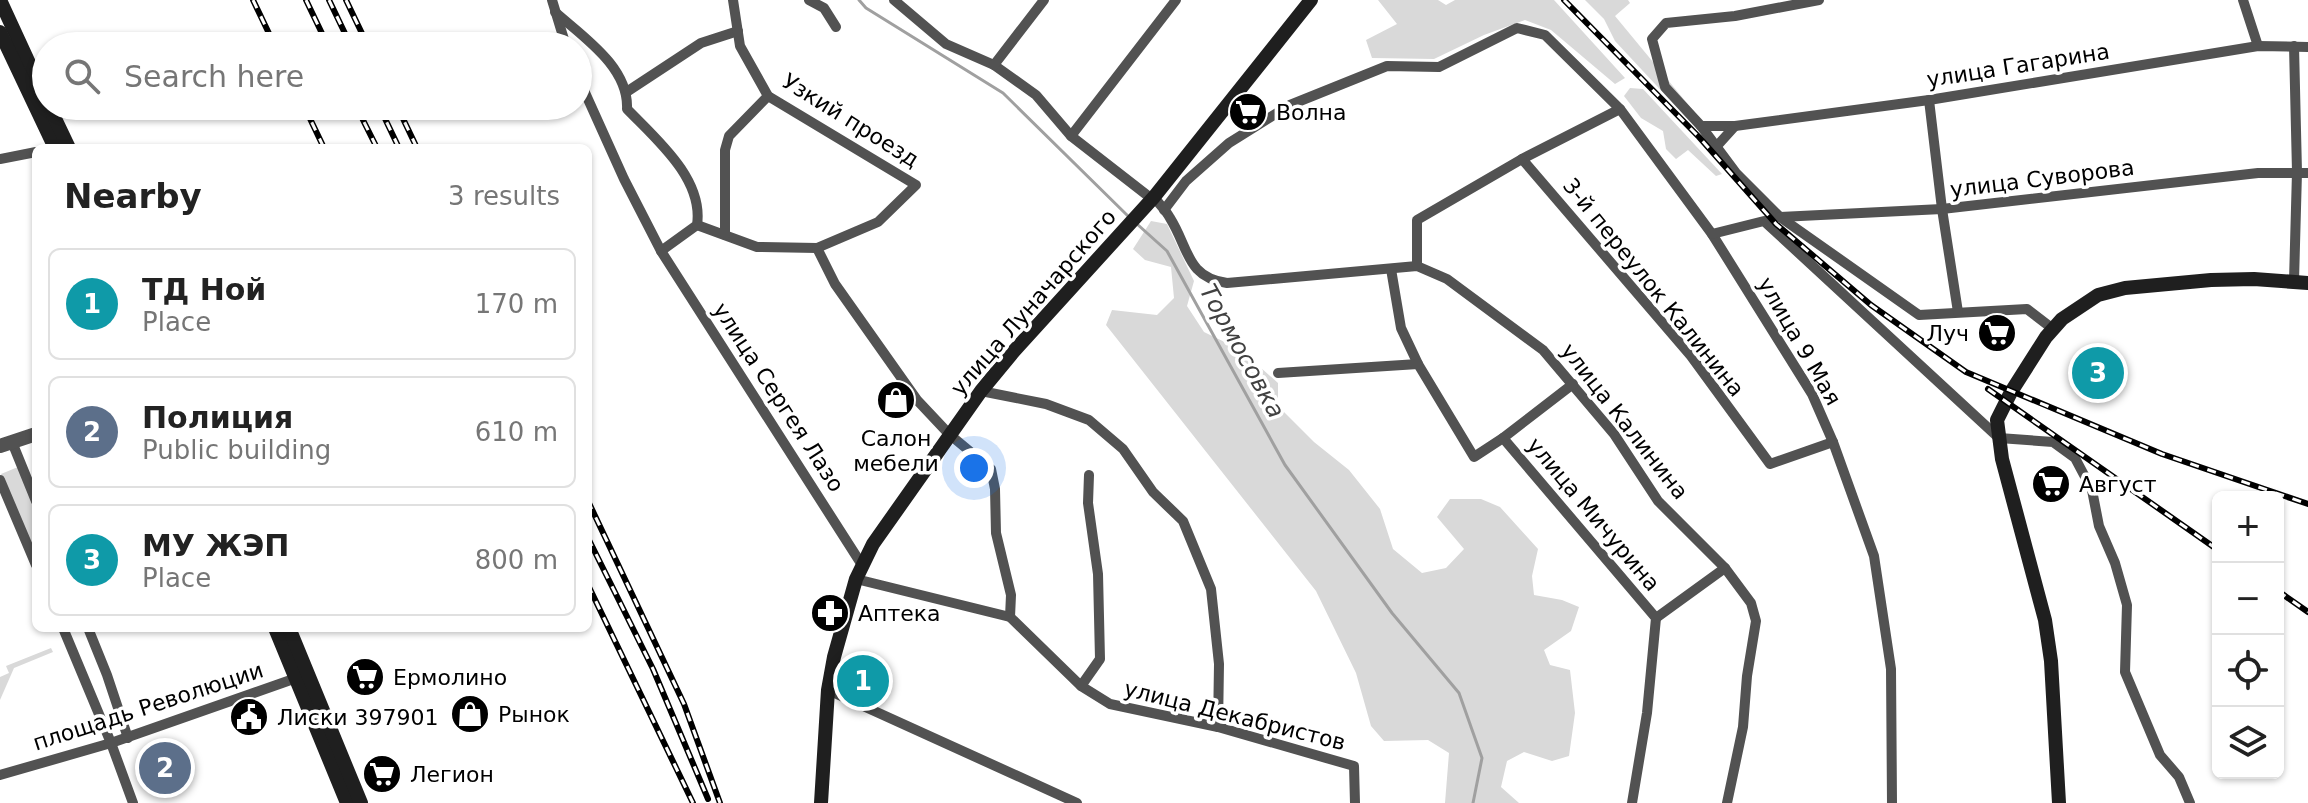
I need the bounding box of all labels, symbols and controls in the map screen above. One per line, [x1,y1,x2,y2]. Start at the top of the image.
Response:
search box [32,32,592,120]
street label: улица Гагарина [1925,39,2111,92]
icon: search [60,54,104,98]
text: Search here [124,59,304,94]
street label: Узкий проезд [778,68,924,172]
supermarket icon: Волна [1227,91,1269,133]
place label: Волна [1276,100,1346,125]
street label: улица Суворова [1948,155,2136,202]
street label: 3-й переулок Калинина [1558,173,1749,401]
text: Nearby [64,176,202,216]
text: 3 results [448,181,560,211]
street label: улица Луначарского [946,204,1121,401]
text: ТД Ной [142,272,266,307]
street label: улица 9 Мая [1753,273,1846,410]
water label: Тормосовка [1194,279,1290,423]
text: 1 [83,289,101,319]
text: 170 m [475,289,558,319]
street label: улица Сергея Лазо [708,298,849,496]
text: Place [142,307,211,337]
supermarket icon: Луч [1976,312,2018,354]
place label: Луч [1926,321,1969,346]
street label: улица Калинина [1556,338,1693,504]
pin: 3 [2072,343,2124,403]
shop icon: Салон мебели [875,379,917,421]
text: Полиция [142,400,293,435]
text: 2 [83,417,101,447]
text: 610 m [475,417,558,447]
place label: Салон мебели [853,426,939,476]
street label: улица Мичурина [1522,433,1665,596]
text: Public building [142,435,331,465]
your location [954,448,994,488]
supermarket icon: Август [2030,463,2072,505]
place label: Август [2079,472,2157,497]
map controls [2212,491,2284,779]
button: + [2212,491,2284,563]
text: МУ ЖЭП [142,528,289,563]
text: 3 [83,545,101,575]
text: 800 m [475,545,558,575]
text: Place [142,563,211,593]
button: − [2212,563,2284,635]
pharmacy icon: Аптека [809,592,851,634]
place label: Аптека [858,601,941,626]
button: locate [2212,635,2284,707]
pin: 1 [837,651,889,711]
supermarket icon: Ермолино [344,656,386,698]
street label: площадь Революции [30,657,266,756]
place label: Ермолино [393,665,507,690]
street label: улица Декабристов [1121,676,1348,755]
shop icon: Рынок [449,693,491,735]
public building icon: Лиски 397901 [228,696,270,738]
place label: Рынок [498,702,570,727]
place label: Лиски 397901 [277,705,439,730]
button: layers [2212,707,2284,779]
pin: 2 [139,738,191,798]
supermarket icon: Легион [361,753,403,795]
place label: Легион [410,762,494,787]

